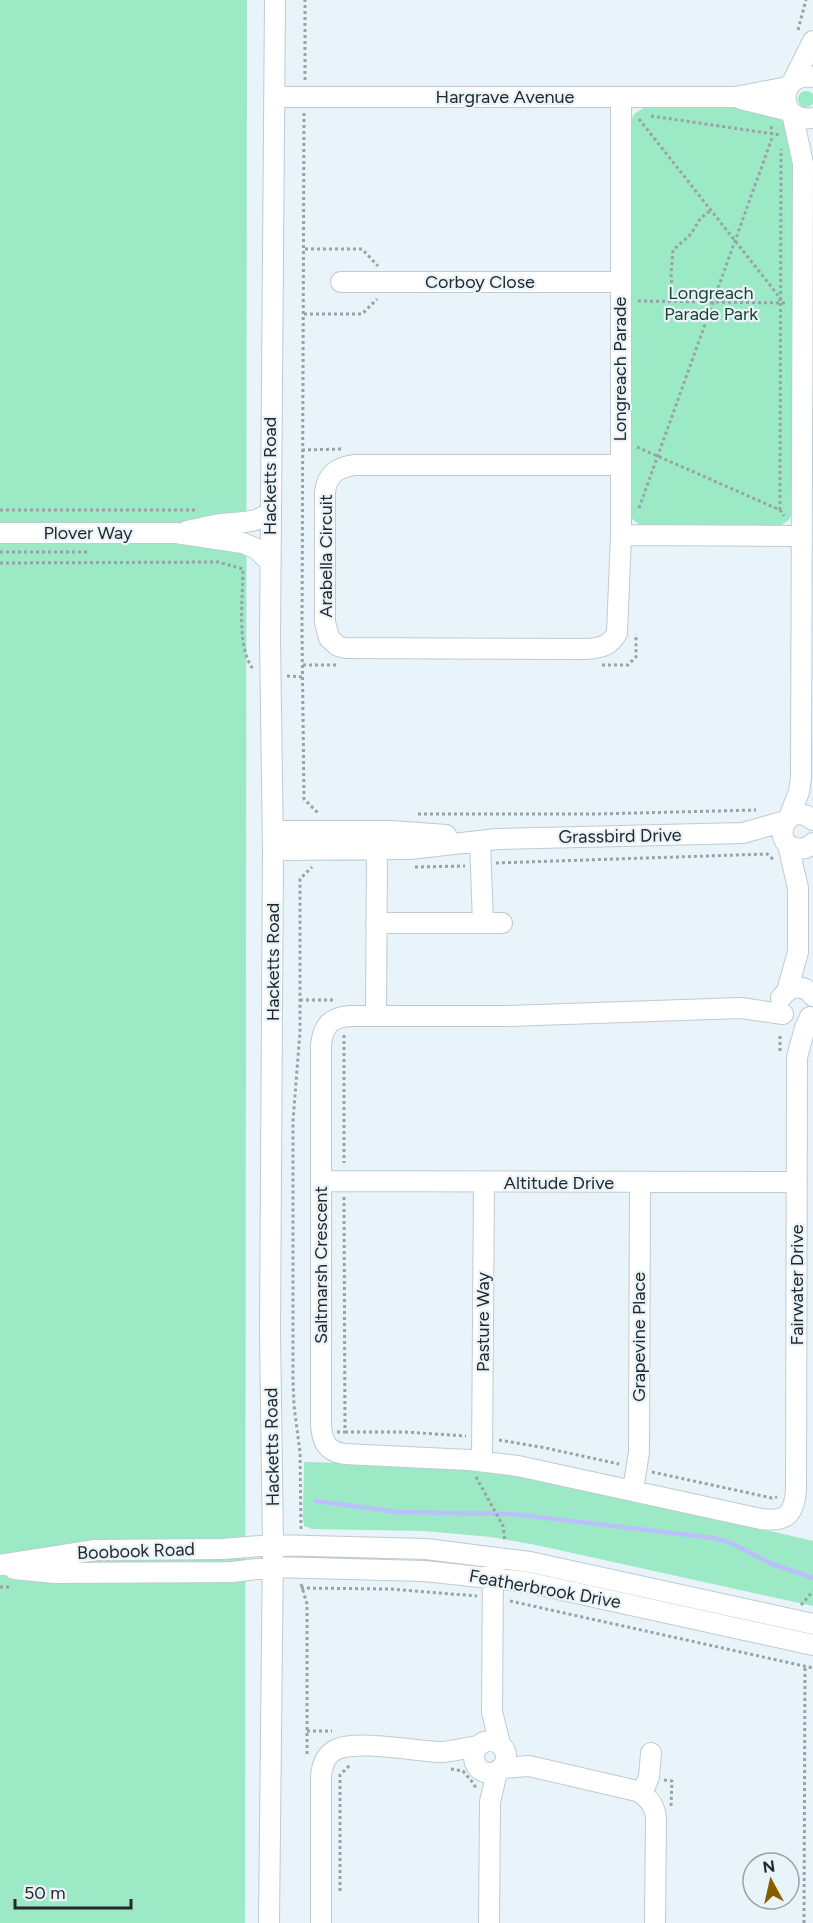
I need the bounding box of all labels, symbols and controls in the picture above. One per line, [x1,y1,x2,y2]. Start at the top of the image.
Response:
street label: Hargrave Avenue [436,86,575,108]
street label: Corboy Close [425,271,535,293]
park label: Longreach Parade Park [664,282,758,325]
street label: Longreach Parade [609,296,631,441]
street label: Hacketts Road [259,417,281,535]
street label: Arabella Circuit [315,494,337,618]
street label: Plover Way [43,522,133,544]
street label: Grassbird Drive [558,824,682,848]
street label: Hacketts Road [262,903,284,1021]
street label: Altitude Drive [504,1172,614,1194]
street label: Saltmarsh Crescent [310,1186,332,1344]
street label: Fairwater Drive [786,1224,808,1345]
street label: Pasture Way [472,1271,494,1372]
street label: Grapevine Place [628,1272,650,1402]
street label: Hacketts Road [260,1387,284,1507]
street label: Boobook Road [77,1538,195,1564]
street label: Featherbrook Drive [467,1565,623,1613]
north arrow [741,1851,801,1911]
text: N [762,1856,776,1877]
scale bar [15,1872,130,1910]
text: 50 m [24,1882,66,1904]

